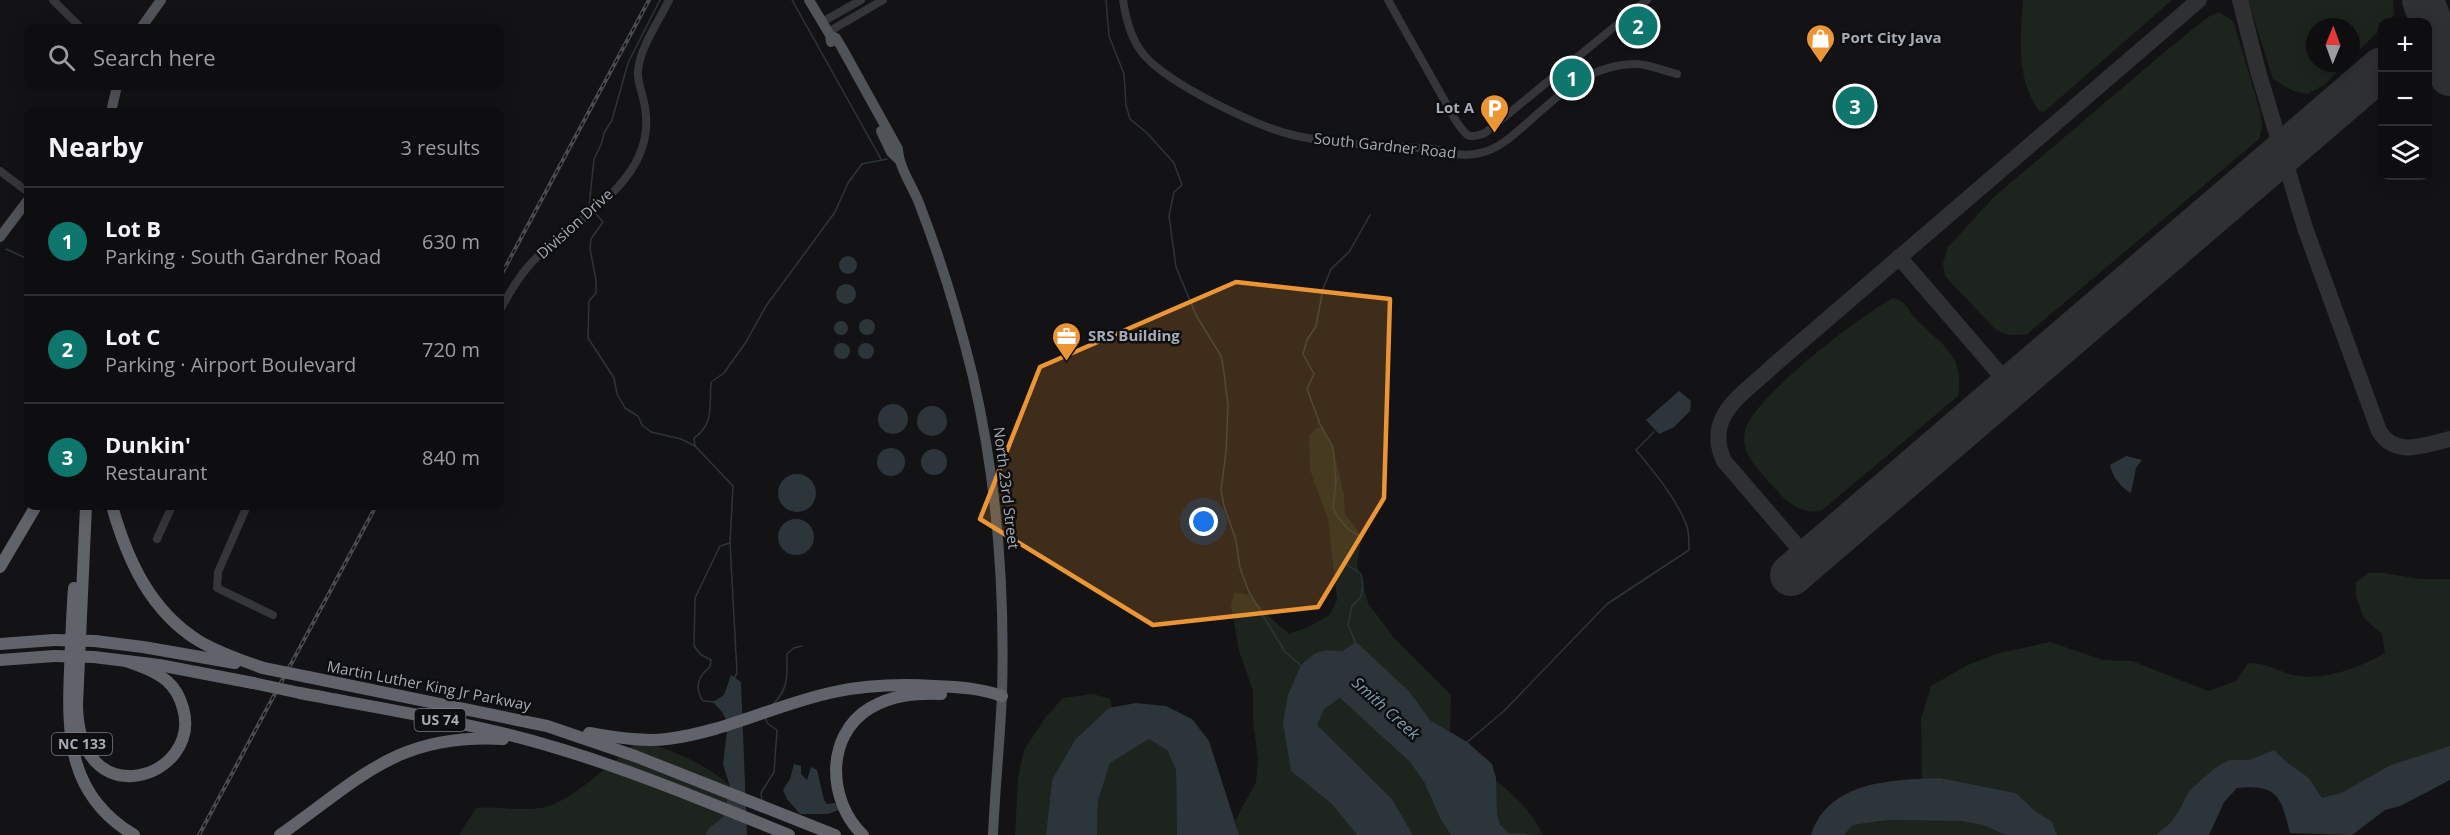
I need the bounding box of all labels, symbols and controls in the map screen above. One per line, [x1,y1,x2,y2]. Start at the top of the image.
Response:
pin: 2 [1618,3,1658,48]
north arrow [2306,18,2360,72]
map controls [2378,18,2432,180]
button: + [2378,18,2432,72]
shop icon: Port City Java [1804,22,1836,64]
search box [24,24,504,90]
place label: Port City Java [1841,27,1942,47]
icon: search [45,41,78,74]
text: Search here [93,42,216,72]
pin: 1 [1552,56,1592,100]
button: − [2378,72,2432,126]
pin: 3 [1836,84,1874,128]
parking icon: Lot A [1479,92,1511,134]
place label: Lot A [1435,97,1475,117]
button: layers [2378,126,2432,180]
street label: South Gardner Road [1313,128,1457,162]
text: Nearby [48,129,143,165]
text: 3 results [400,134,480,161]
street label: Division Drive [532,184,617,263]
text: Lot B [105,213,161,243]
text: 1 [62,228,73,255]
text: 630 m [422,228,480,255]
text: Parking · South Gardner Road [105,243,381,270]
office icon: SRS Building [1051,320,1083,362]
text: Lot C [105,321,160,351]
place label: SRS Building [1088,325,1180,345]
text: 2 [62,336,73,363]
text: 720 m [422,336,480,363]
text: Parking · Airport Boulevard [105,351,356,378]
street label: North 23rd Street [990,426,1024,550]
text: Dunkin' [105,429,191,459]
text: 3 [62,444,73,471]
text: 840 m [422,444,480,471]
text: Restaurant [105,459,207,486]
your location [1189,507,1218,536]
street label: Martin Luther King Jr Parkway [326,655,533,715]
water label: Smith Creek [1347,672,1426,745]
road number: US 74 [414,709,466,731]
road number: NC 133 [52,733,112,755]

